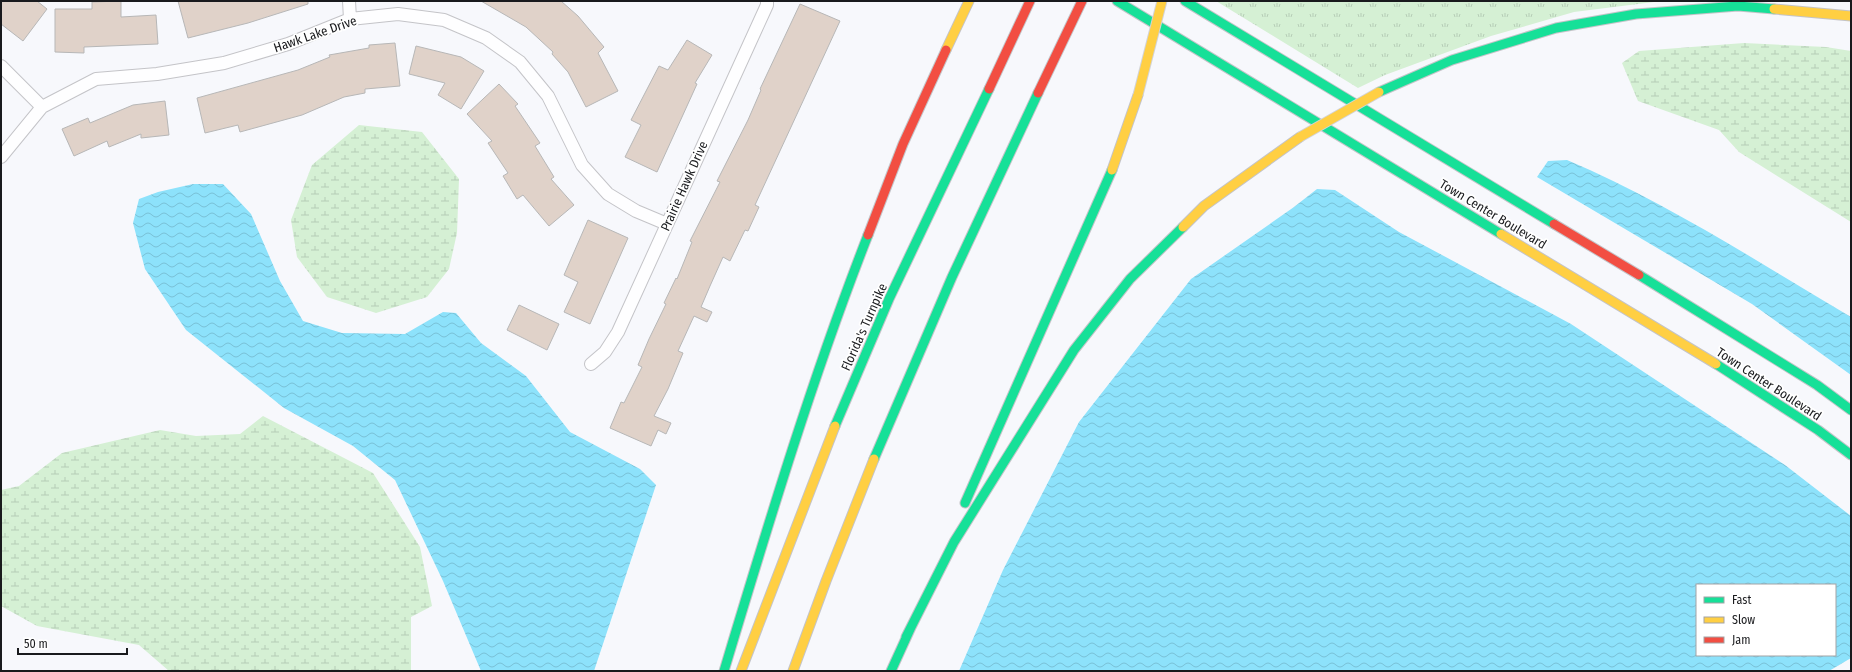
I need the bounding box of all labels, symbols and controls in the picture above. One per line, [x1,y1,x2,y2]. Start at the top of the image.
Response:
street label: Hawk Lake Drive [272,13,358,55]
street label: Prairie Hawk Drive [657,139,711,233]
street label: Town Center Boulevard [1437,176,1549,252]
street label: Florida's Turnpike [838,281,890,373]
street label: Town Center Boulevard [1714,345,1824,423]
legend [1696,584,1836,656]
text: Fast [1732,593,1751,607]
text: Slow [1732,613,1755,627]
scale bar [18,630,127,656]
text: Jam [1732,633,1750,647]
text: 50 m [24,637,48,651]

